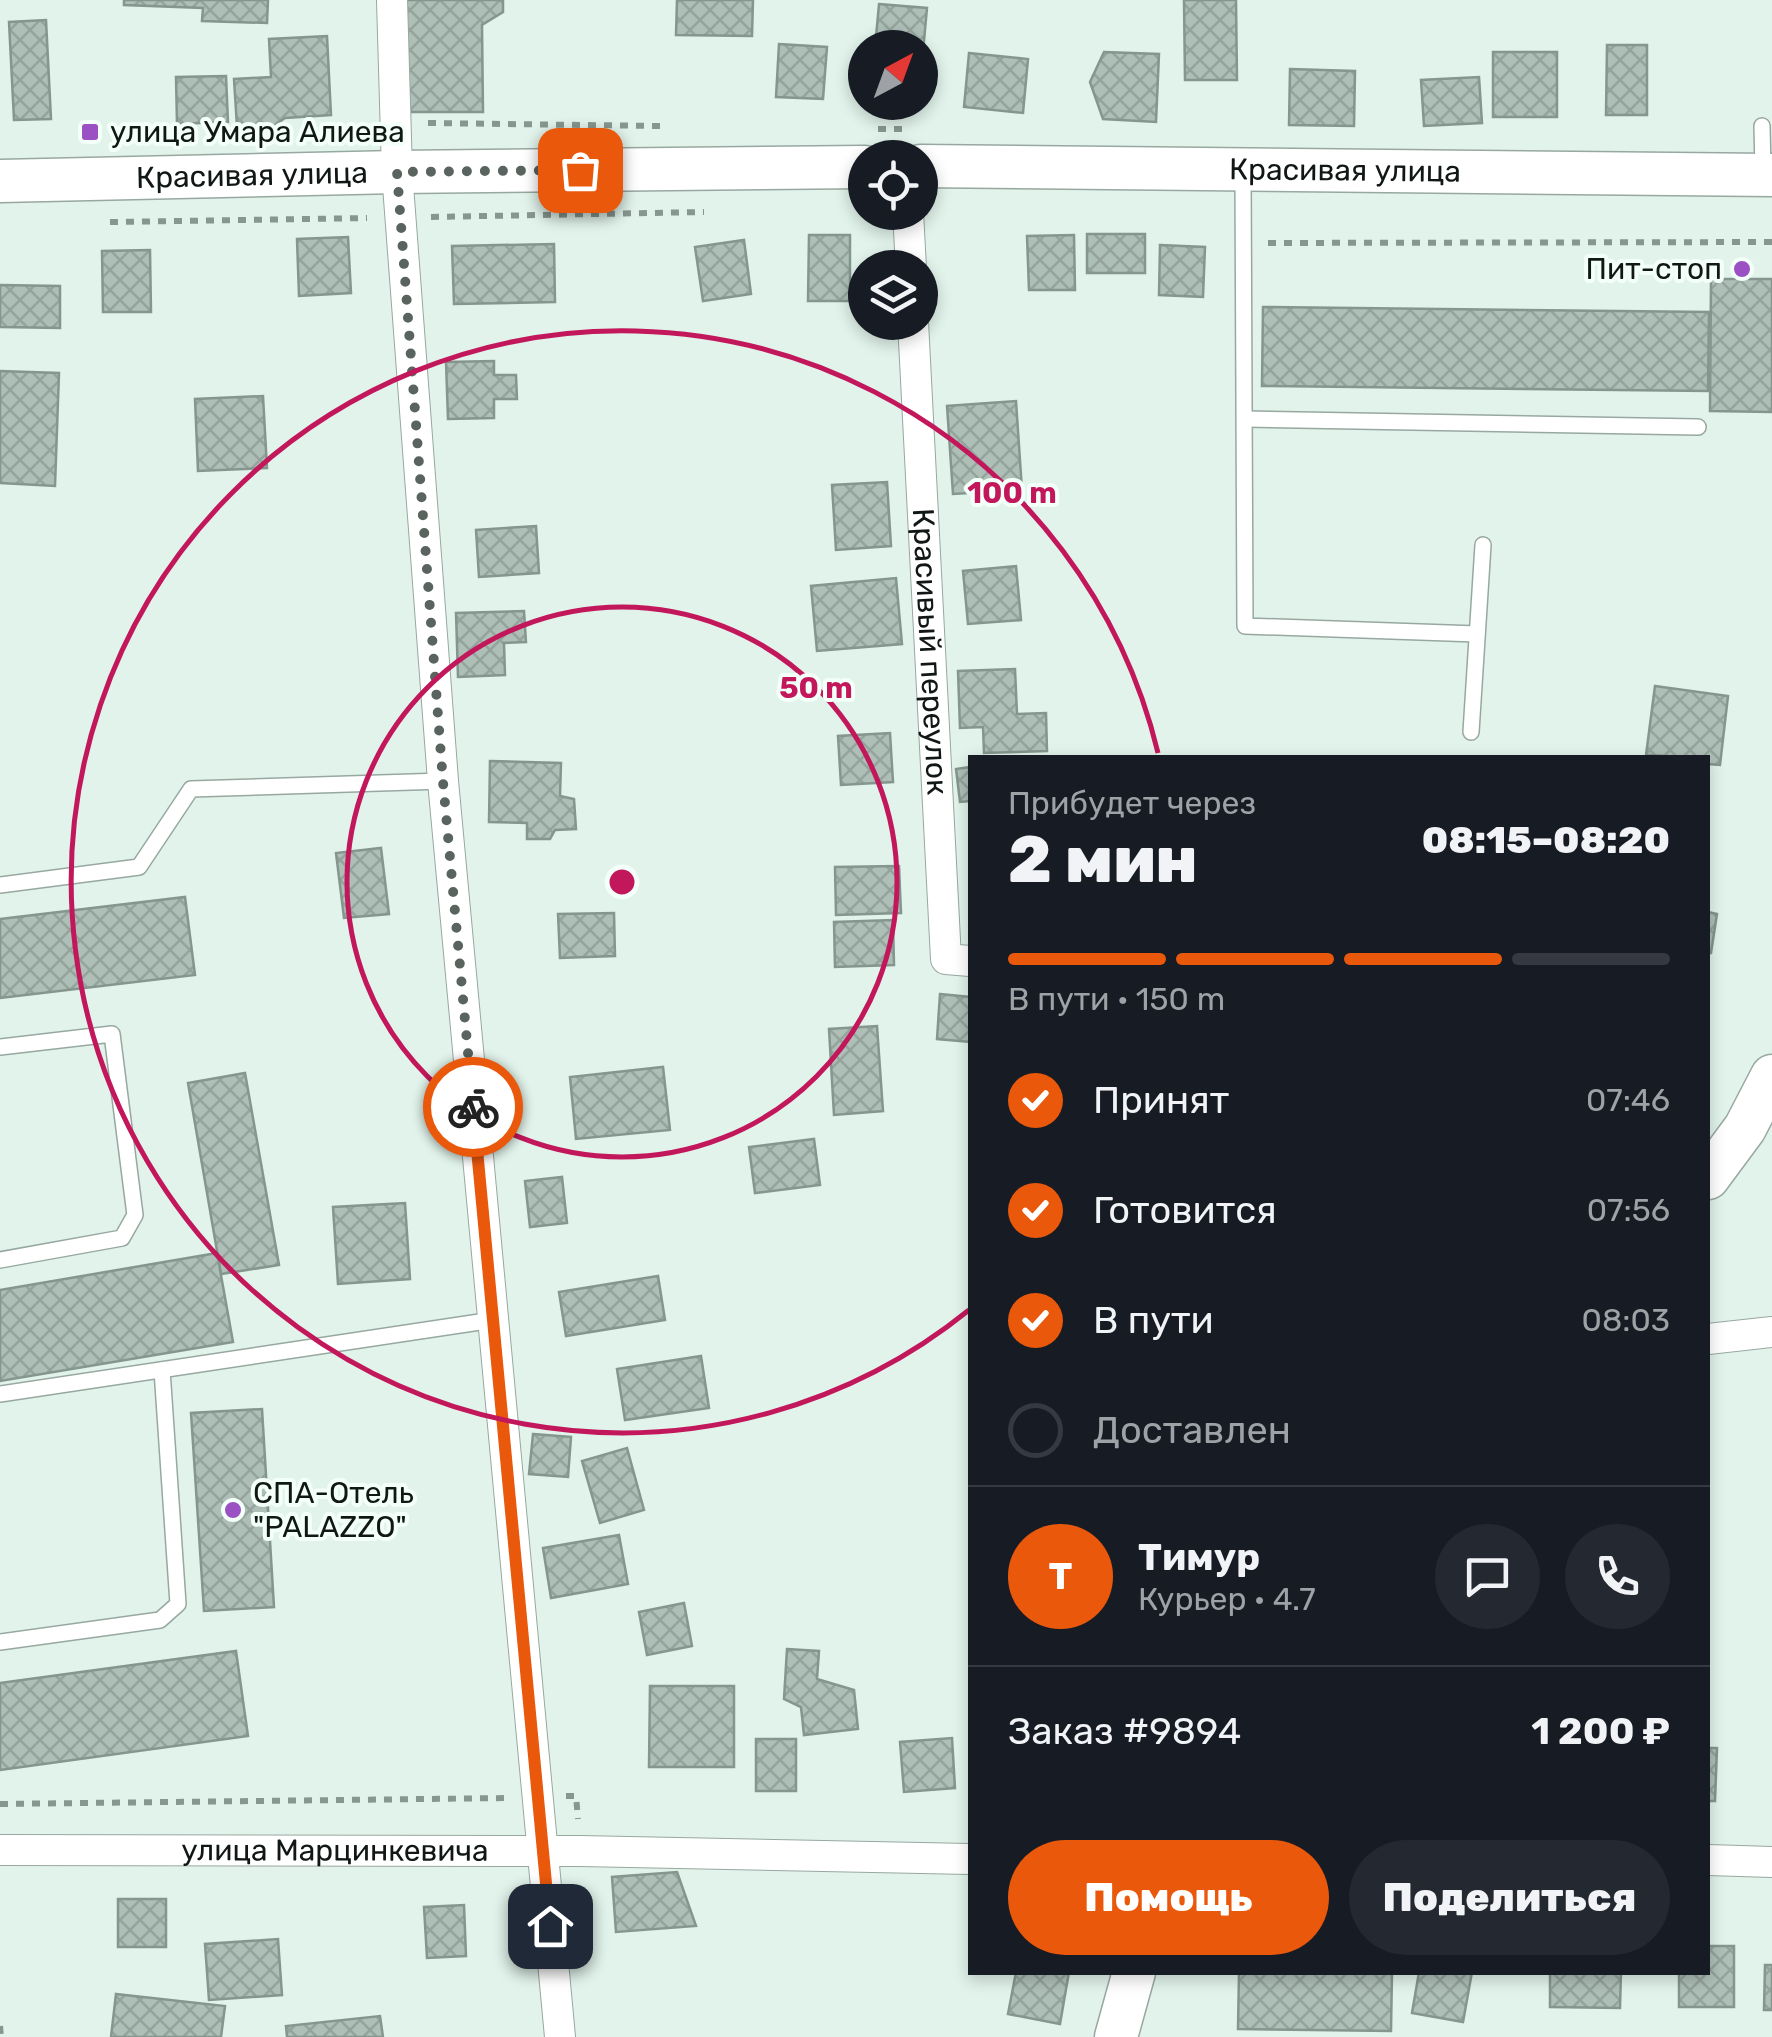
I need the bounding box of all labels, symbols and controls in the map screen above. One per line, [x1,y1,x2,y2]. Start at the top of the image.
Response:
north arrow [848,30,938,120]
map controls [848,30,938,340]
place label: улица Умара Алиева [110,114,405,150]
marker: улица Умара Алиева [79,121,101,143]
pin [538,128,623,213]
button: locate [848,140,938,230]
icon: bag [553,143,608,198]
street label: Красивая улица [1229,151,1461,190]
street label: Красивая улица [136,155,368,196]
button: layers [848,250,938,340]
place label: Пит-стоп [1586,251,1722,287]
marker: Пит-стоп [1731,258,1753,280]
text: 100 m [967,475,1057,511]
street label: Красивый переулок [905,507,955,796]
text: 50 m [779,670,853,706]
text: Прибудет через [1008,784,1256,822]
text: 08:15–08:20 [1422,817,1670,863]
text: 2 мин [1008,821,1198,898]
centre of rings [604,864,640,900]
text: В пути · 150 m [1008,980,1225,1018]
courier [423,1057,523,1157]
icon: check [1008,1073,1063,1128]
text: Принят [1093,1077,1229,1123]
icon: bike [446,1080,501,1135]
text: 07:46 [1586,1081,1670,1119]
icon: check [1008,1183,1063,1238]
text: Готовится [1093,1187,1277,1233]
text: 07:56 [1587,1191,1670,1229]
icon: check [1008,1293,1063,1348]
text: В пути [1093,1297,1214,1343]
text: 08:03 [1582,1301,1670,1339]
text: Доставлен [1093,1407,1291,1453]
place label: СПА-Отель "PALAZZO" [253,1475,414,1545]
marker: СПА-Отель "PALAZZO" [222,1499,244,1521]
button: chat [1435,1524,1540,1629]
button: phone [1565,1524,1670,1629]
text: Тимур [1138,1534,1260,1580]
text: Т [1049,1553,1072,1599]
text: Курьер · 4.7 [1138,1580,1316,1618]
text: Заказ #9894 [1008,1708,1241,1754]
text: 1 200 ₽ [1531,1708,1670,1754]
street label: улица Марцинкевича [181,1832,489,1869]
button: Помощь [1008,1840,1329,1955]
button: Поделиться [1349,1840,1670,1955]
pin [508,1884,593,1969]
icon: home [523,1899,578,1954]

